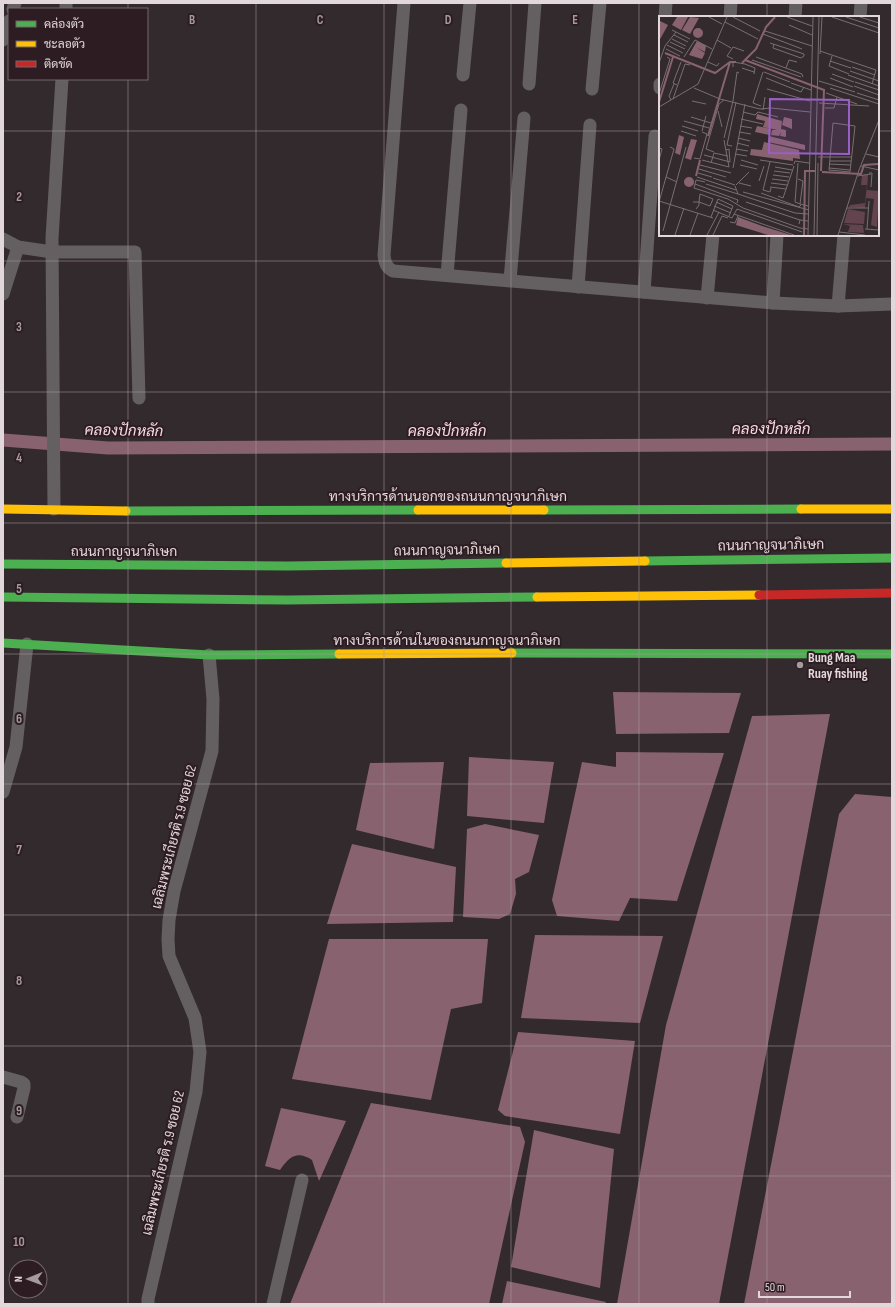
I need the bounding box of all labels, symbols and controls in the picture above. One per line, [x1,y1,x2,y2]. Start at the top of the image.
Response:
legend [8,8,148,80]
text: B [189,12,195,28]
text: C [317,12,324,28]
text: D [445,12,452,28]
text: E [572,12,578,28]
inset map [659,16,879,236]
text: คล่องตัว [44,17,84,32]
text: ชะลอตัว [44,37,85,52]
text: ติดขัด [44,57,73,72]
text: 2 [16,189,22,205]
text: 3 [16,319,22,335]
water label: คลองปักหลัก [732,420,810,439]
water label: คลองปักหลัก [84,421,164,441]
water label: คลองปักหลัก [408,422,486,441]
text: 4 [16,450,22,466]
street label: ทางบริการด้านนอกของถนนกาญจนาภิเษก [329,487,567,505]
street label: ถนนกาญจนาภิเษก [718,536,824,554]
street label: ถนนกาญจนาภิเษก [394,541,500,559]
street label: ถนนกาญจนาภิเษก [71,543,177,560]
text: 5 [16,581,22,597]
street label: ทางบริการด้านในของถนนกาญจนาภิเษก [333,631,561,649]
place label: Bung Maa Ruay fishing [808,649,868,682]
marker: Bung Maa Ruay fishing [795,660,805,670]
text: 6 [16,711,22,727]
street label: เฉลิมพระเกียรติ ร.9 ซอย 62 [147,763,200,911]
text: 7 [16,842,22,858]
text: 8 [16,973,22,989]
street label: เฉลิมพระเกียรติ ร.9 ซอย 62 [137,1089,188,1237]
text: 9 [16,1103,22,1119]
text: 10 [13,1234,25,1250]
north arrow [8,1259,48,1299]
scale bar [759,1273,850,1299]
text: N [12,1276,25,1282]
text: 50 m [765,1280,785,1295]

